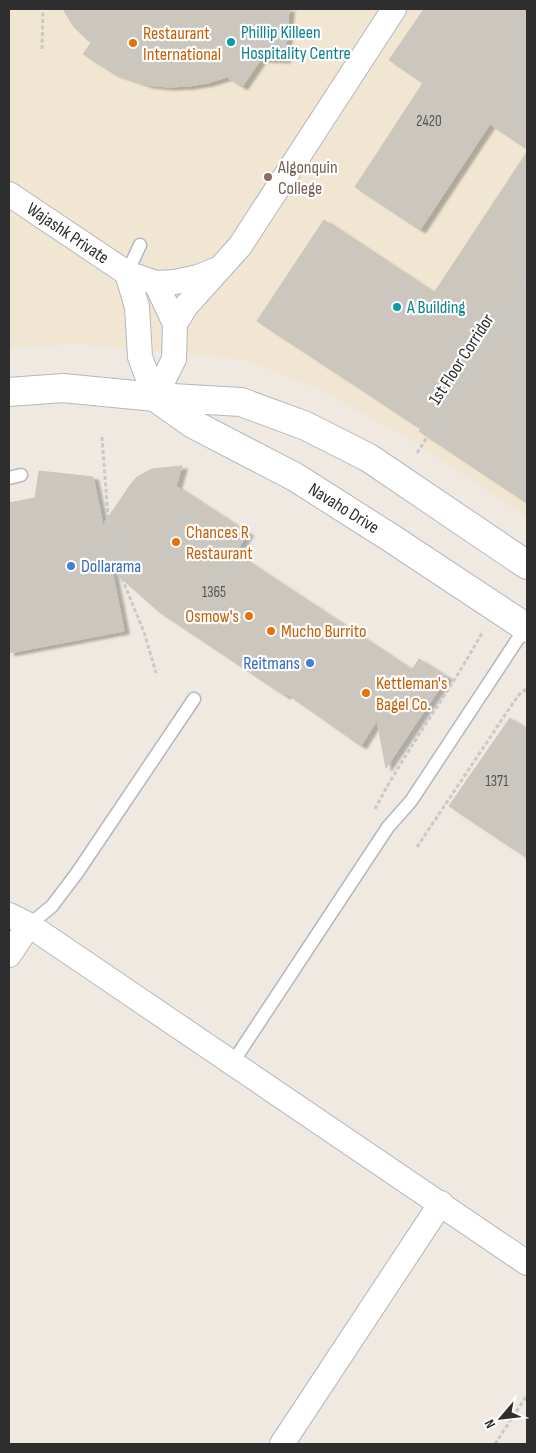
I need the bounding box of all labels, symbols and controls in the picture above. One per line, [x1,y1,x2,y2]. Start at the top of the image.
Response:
place label: Phillip Killeen Hospitality Centre [241,22,351,64]
place label: Restaurant International [143,23,221,65]
marker: Phillip Killeen Hospitality Centre [225,36,237,48]
marker: Restaurant International [127,37,139,49]
house number: 2420 [416,112,442,131]
place label: Algonquin College [277,157,338,199]
marker: Algonquin College [262,171,274,183]
street label: Wajashk Private [23,198,113,269]
place label: A Building [406,297,466,318]
marker: A Building [391,301,403,313]
street label: 1st Floor Corridor [424,310,499,409]
street label: Navaho Drive [305,479,383,538]
place label: Chances R Restaurant [186,522,253,564]
marker: Chances R Restaurant [170,536,182,548]
place label: Dollarama [81,556,141,577]
marker: Dollarama [65,560,77,572]
house number: 1365 [202,583,226,602]
place label: Osmow's [185,606,239,627]
marker: Osmow's [243,610,255,622]
place label: Mucho Burrito [281,621,366,642]
marker: Mucho Burrito [265,625,277,637]
place label: Reitmans [243,653,300,674]
marker: Reitmans [304,657,316,669]
place label: Kettleman's Bagel Co. [376,673,447,715]
marker: Kettleman's Bagel Co. [360,687,372,699]
house number: 1371 [486,772,509,791]
north arrow [476,1393,526,1443]
text: N [481,1417,499,1431]

